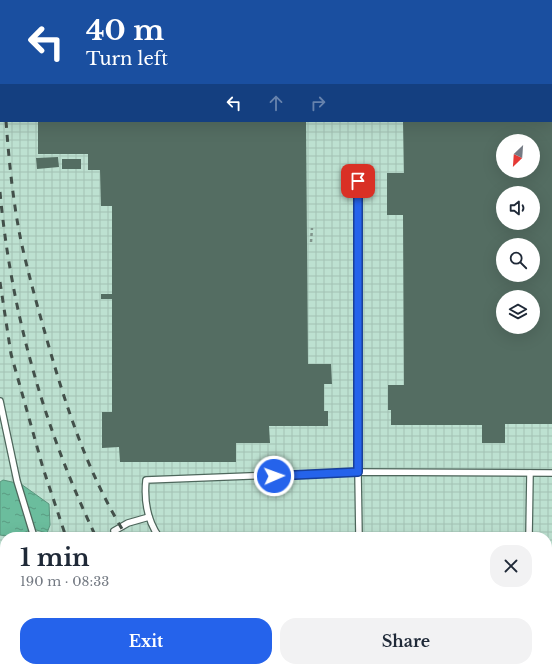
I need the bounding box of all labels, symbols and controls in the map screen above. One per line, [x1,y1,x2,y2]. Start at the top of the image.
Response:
text: 40 m [86,13,164,48]
icon: left [20,16,72,68]
text: Turn left [86,48,168,70]
icon: left [223,92,245,114]
icon: ahead [265,92,287,114]
icon: right [307,92,329,114]
north arrow [496,134,540,178]
map controls [496,134,540,334]
pin [341,164,375,198]
icon: arrive [347,170,369,192]
button: sound [496,186,540,230]
button: search [496,238,540,282]
button: layers [496,290,540,334]
position arrow [253,455,295,497]
text: 1 min [20,543,90,572]
button: close [490,545,532,587]
text: 190 m · 08:33 [20,573,109,590]
button: Exit [20,618,272,664]
button: Share [280,618,532,664]

